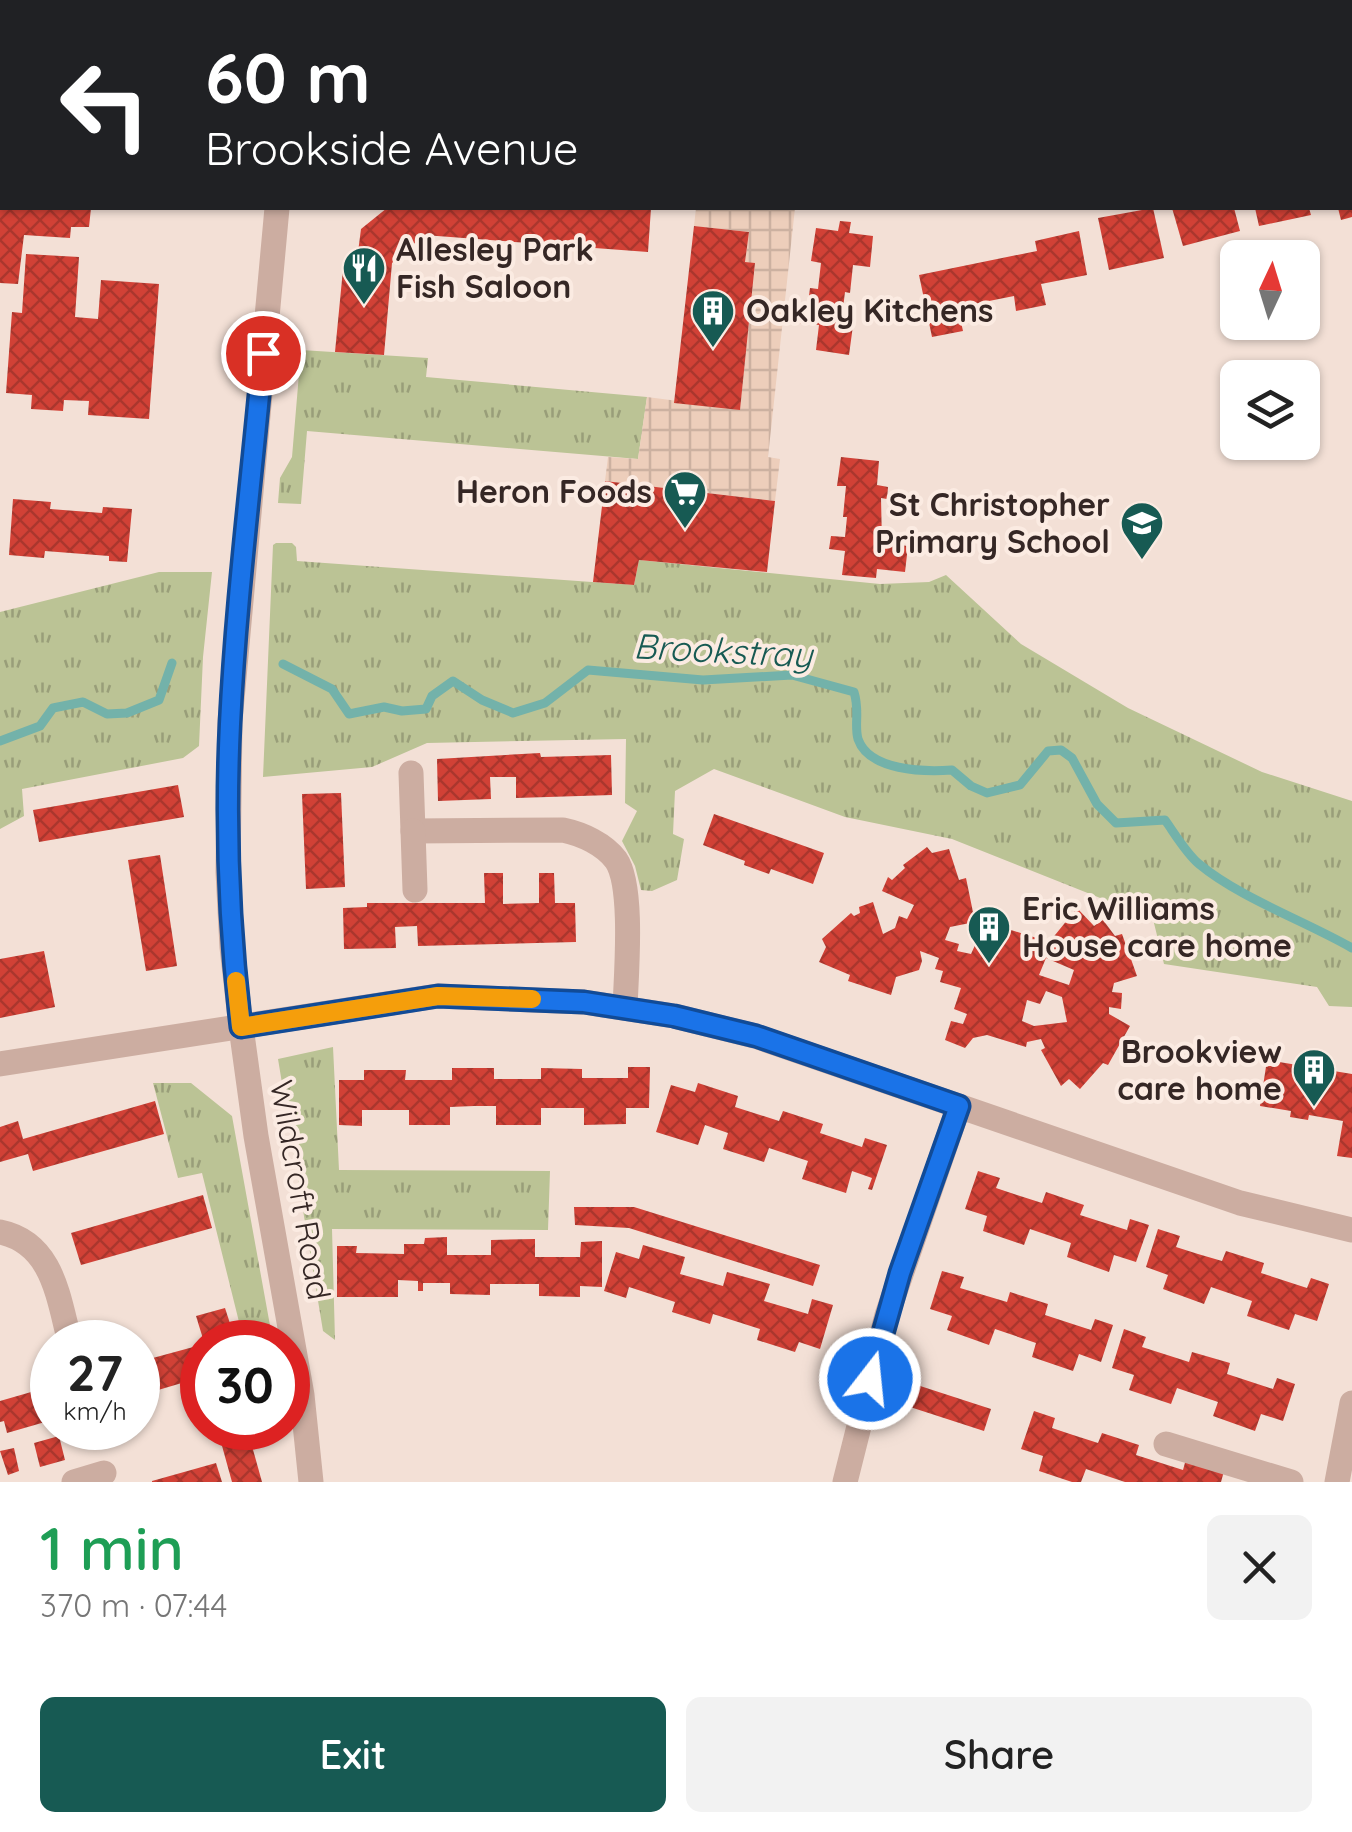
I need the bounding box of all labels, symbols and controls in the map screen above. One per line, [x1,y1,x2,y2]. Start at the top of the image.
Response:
text: 60 m [205,33,371,121]
icon: left [40,40,170,170]
text: Brookside Avenue [205,120,578,176]
place label: Allesley Park Fish Saloon [396,229,594,306]
north arrow [1220,240,1320,340]
map controls [1220,240,1320,460]
restaurant icon: Allesley Park Fish Saloon [341,245,387,306]
building icon: Oakley Kitchens [690,288,736,349]
place label: Oakley Kitchens [746,290,993,330]
pin [221,311,306,396]
icon: arrive [236,326,291,381]
button: layers [1220,360,1320,460]
supermarket icon: Heron Foods [662,469,708,530]
place label: Heron Foods [456,471,652,511]
place label: St Christopher Primary School [875,484,1110,561]
school or university icon: St Christopher Primary School [1119,500,1165,561]
water label: Brookstray [633,623,816,677]
place label: Eric Williams House care home [1022,888,1292,965]
building icon: Eric Williams House care home [966,904,1012,965]
place label: Brookview care home [1117,1031,1282,1108]
building icon: Brookview care home [1291,1047,1337,1108]
street label: Wildcroft Road [262,1077,340,1303]
speed limit sign: 30 [180,1320,310,1450]
position arrow [818,1327,922,1431]
text: 27 [67,1341,123,1404]
text: km/h [63,1395,127,1426]
text: 1 min [40,1510,184,1585]
button: close [1207,1515,1312,1620]
text: 370 m · 07:44 [40,1585,227,1625]
button: Exit [40,1697,666,1812]
button: Share [686,1697,1312,1812]

